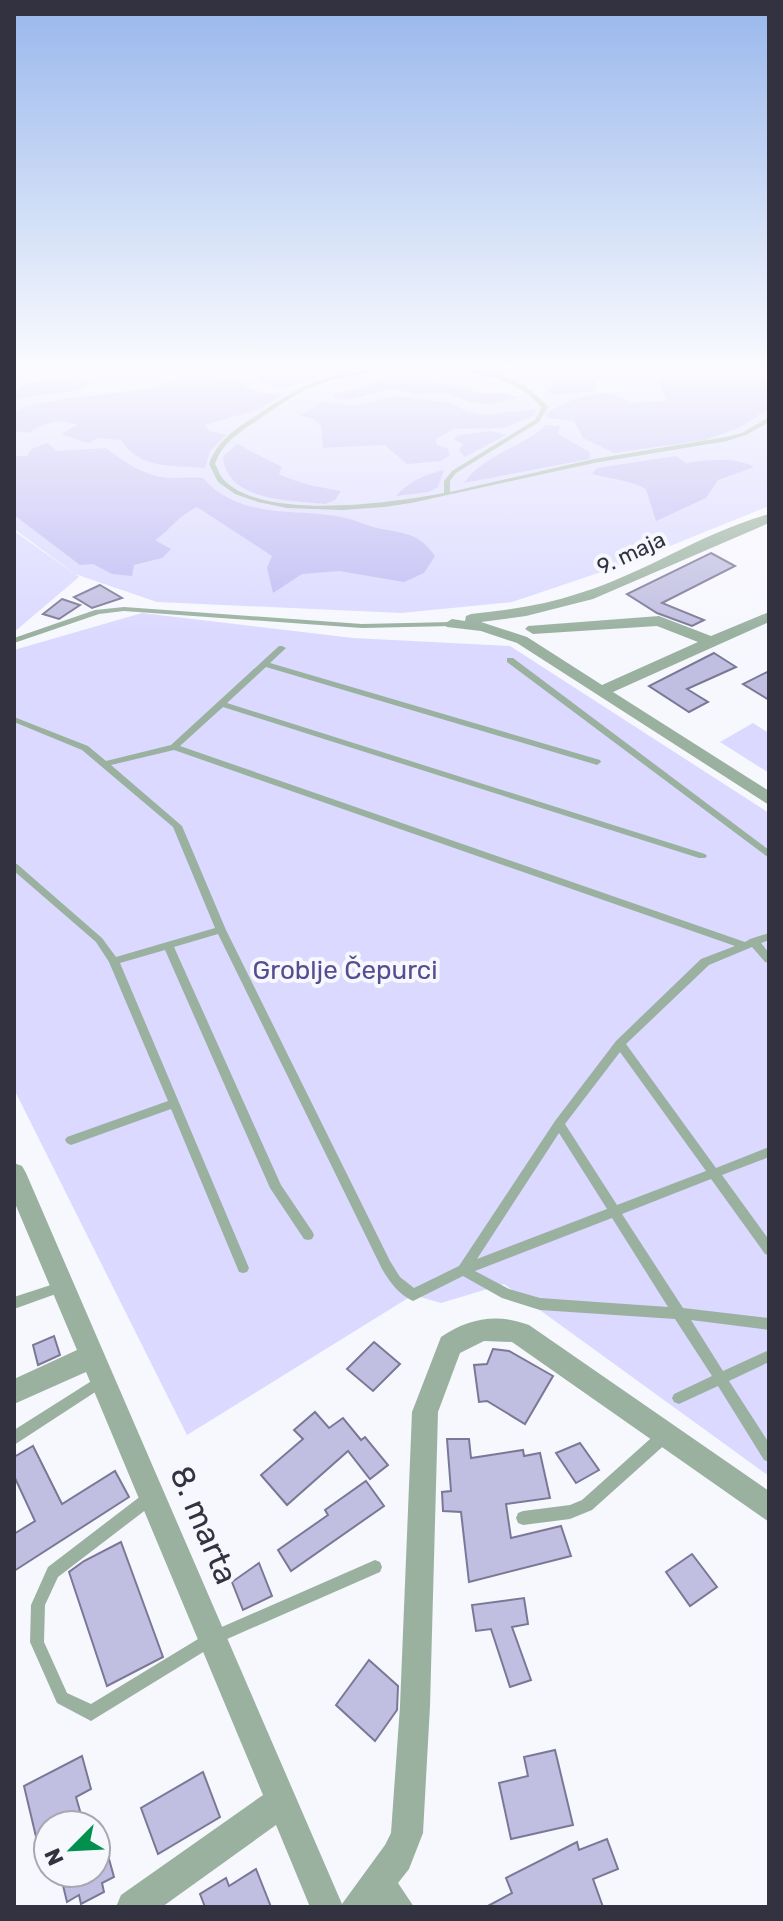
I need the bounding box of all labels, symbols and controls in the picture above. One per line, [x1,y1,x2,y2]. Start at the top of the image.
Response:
street label: 9. maja [593,526,669,580]
park label: Groblje Čepurci [253,955,437,986]
street label: 8. marta [162,1460,246,1590]
north arrow [32,1809,112,1889]
text: N [39,1844,70,1870]

